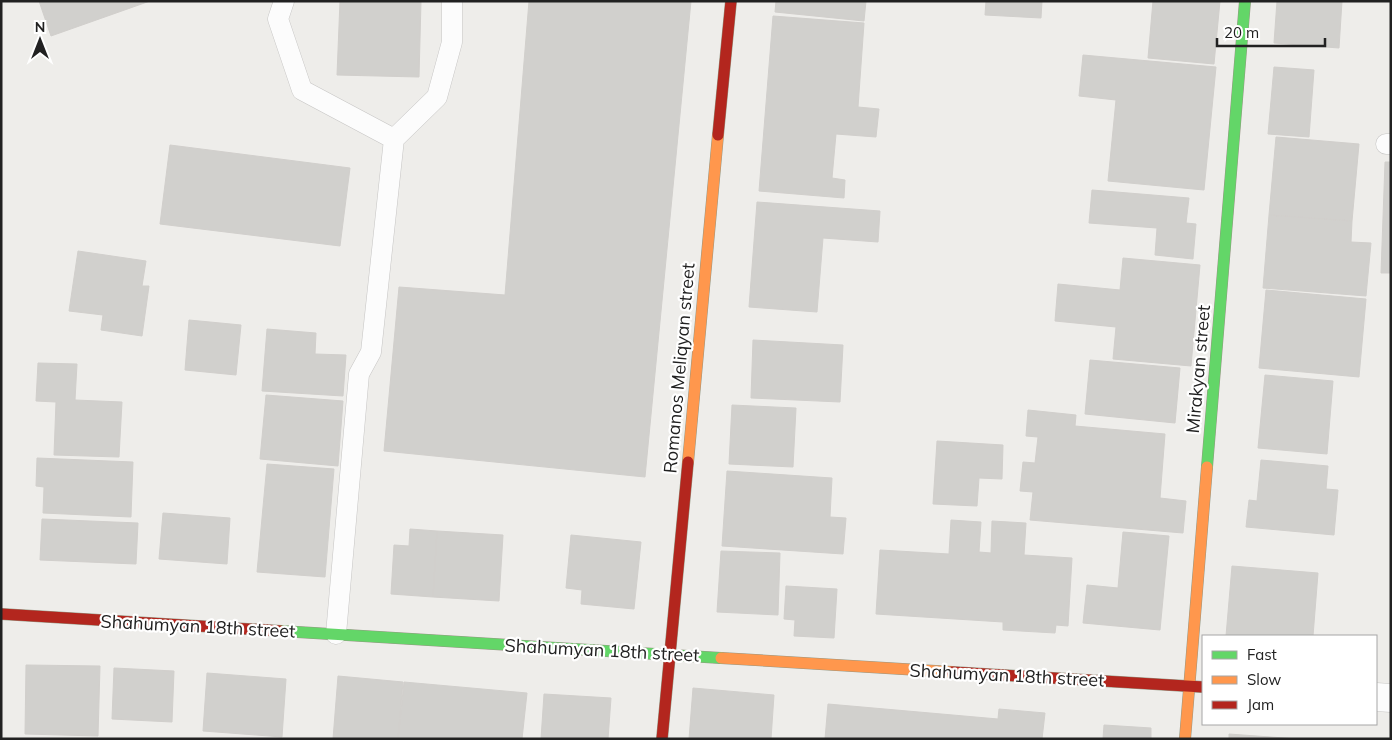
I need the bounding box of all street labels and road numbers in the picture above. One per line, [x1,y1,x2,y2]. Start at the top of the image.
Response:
street label: Romanos Meliqyan street [658,262,700,474]
street label: Mirakyan street [1181,304,1215,434]
street label: Shahumyan 18th street [100,609,296,643]
street label: Shahumyan 18th street [504,633,700,667]
street label: Shahumyan 18th street [909,658,1105,692]

